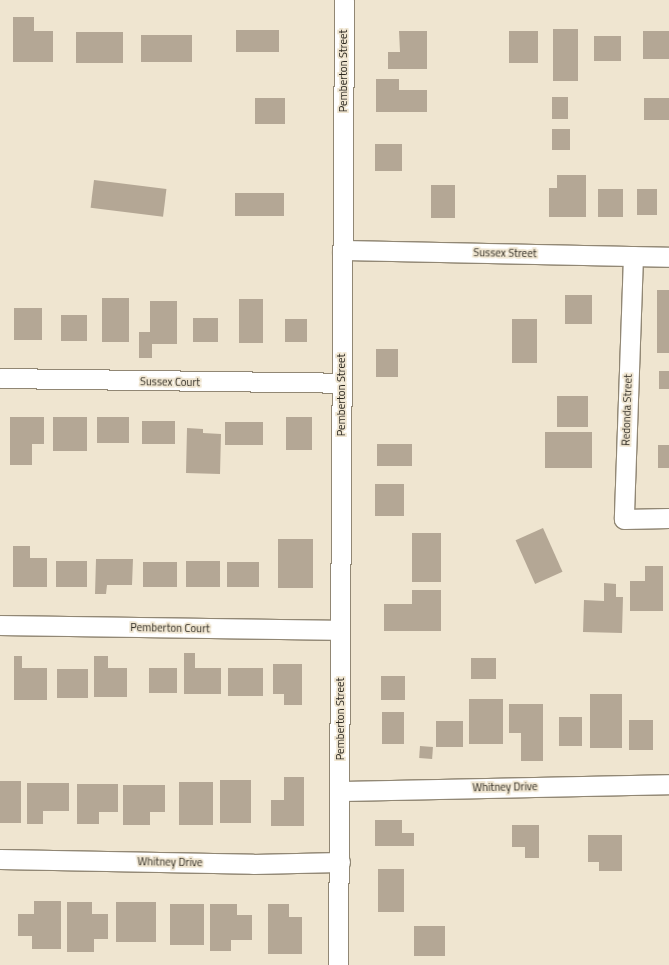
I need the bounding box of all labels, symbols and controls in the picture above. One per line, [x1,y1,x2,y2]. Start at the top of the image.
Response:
street label: Pemberton Street [336,30,350,112]
street label: Sussex Street [473,246,537,260]
street label: Pemberton Street [334,354,348,436]
street label: Redonda Street [619,374,635,446]
street label: Sussex Court [140,375,200,389]
street label: Pemberton Court [130,621,210,635]
street label: Pemberton Street [333,678,347,760]
street label: Whitney Drive [472,780,538,794]
street label: Whitney Drive [137,855,203,869]

